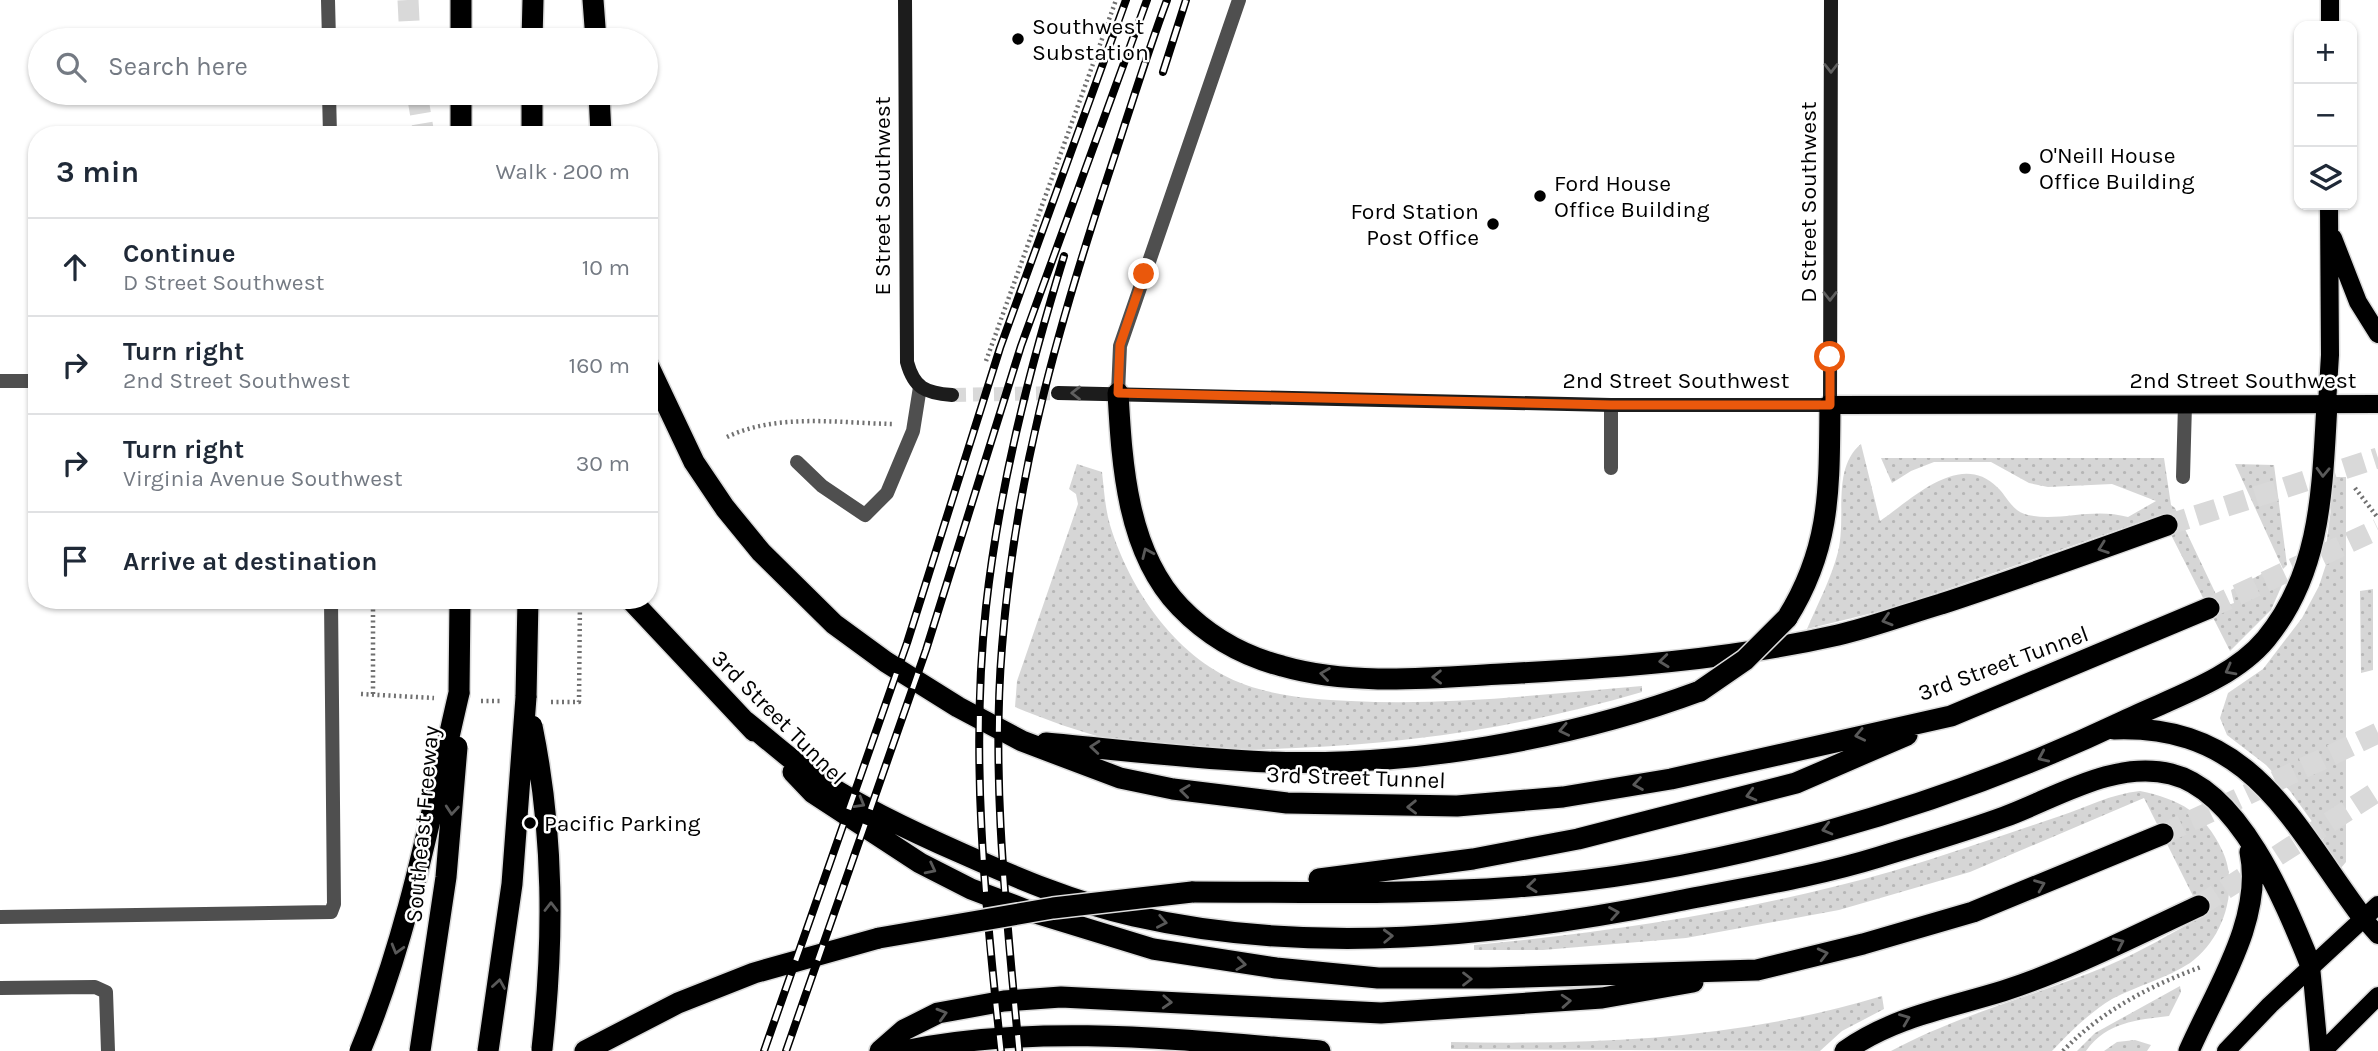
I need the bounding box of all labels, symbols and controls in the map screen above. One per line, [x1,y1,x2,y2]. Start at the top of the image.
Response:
place label: Southwest Substation [1032,13,1149,66]
map controls [2294,21,2357,210]
button: + [2294,21,2357,84]
search box [28,28,658,105]
marker: Southwest Substation [1010,31,1026,47]
icon: search [52,48,90,86]
text: Search here [108,51,248,82]
one-way arrow [1823,63,1839,74]
button: − [2294,84,2357,147]
street label: E Street Southwest [869,96,896,296]
street label: D Street Southwest [1795,101,1822,303]
place label: O'Neill House Office Building [2039,142,2194,195]
button: layers [2294,147,2357,210]
text: 3 min [56,154,139,190]
text: Walk · 200 m [495,158,630,185]
marker: O'Neill House Office Building [2017,160,2033,176]
place label: Ford House Office Building [1554,170,1709,223]
marker: Ford House Office Building [1532,188,1548,204]
place label: Ford Station Post Office [1350,198,1479,251]
marker: Ford Station Post Office [1485,216,1501,232]
text: Continue [123,238,235,269]
icon: ahead [56,248,94,286]
text: 10 m [582,254,630,281]
route end [1128,258,1159,289]
text: D Street Southwest [123,269,324,296]
one-way arrow [1822,291,1838,301]
text: Turn right [123,336,244,367]
route start [1814,341,1845,372]
icon: right [56,346,94,384]
text: 160 m [569,352,630,379]
text: 2nd Street Southwest [123,367,350,394]
street label: 2nd Street Southwest [1562,367,1790,394]
street label: 2nd Street Southwest [2129,367,2357,394]
one-way arrow [1070,385,1081,401]
text: Turn right [123,434,244,465]
icon: right [56,444,94,482]
text: 30 m [576,450,630,477]
text: Virginia Avenue Southwest [123,465,403,492]
one-way arrow [2315,467,2330,478]
one-way arrow [2097,540,2109,554]
icon: arrive [56,542,94,580]
text: Arrive at destination [123,546,377,577]
one-way arrow [1141,548,1155,560]
one-way arrow [1881,612,1893,627]
street label: 3rd Street Tunnel [1914,620,2092,707]
street label: 3rd Street Tunnel [706,644,852,790]
one-way arrow [1658,654,1670,669]
one-way arrow [2224,661,2237,675]
one-way arrow [1319,667,1331,682]
one-way arrow [1431,669,1442,685]
one-way arrow [1558,721,1570,736]
street label: Southeast Freeway [400,724,445,924]
one-way arrow [1854,727,1866,742]
one-way arrow [1089,740,1100,755]
one-way arrow [2038,749,2050,763]
street label: 3rd Street Tunnel [1266,761,1446,794]
one-way arrow [1632,776,1644,791]
one-way arrow [1179,784,1191,799]
one-way arrow [1745,787,1757,801]
one-way arrow [853,795,866,808]
one-way arrow [1406,799,1417,814]
one-way arrow [445,804,460,815]
place label: Pacific Parking [544,810,701,837]
marker: Pacific Parking [522,815,538,831]
one-way arrow [1821,821,1833,835]
one-way arrow [924,860,936,874]
one-way arrow [1526,878,1538,893]
one-way arrow [2033,880,2045,894]
one-way arrow [543,902,559,912]
one-way arrow [1608,907,1620,922]
one-way arrow [1156,913,1168,928]
one-way arrow [1383,928,1394,944]
one-way arrow [2112,938,2124,952]
one-way arrow [390,943,405,955]
one-way arrow [1817,948,1829,962]
one-way arrow [1235,956,1247,971]
one-way arrow [1462,971,1473,986]
one-way arrow [491,978,506,989]
one-way arrow [1162,994,1173,1009]
one-way arrow [1560,994,1571,1009]
one-way arrow [935,1007,947,1022]
one-way arrow [1898,1014,1910,1028]

